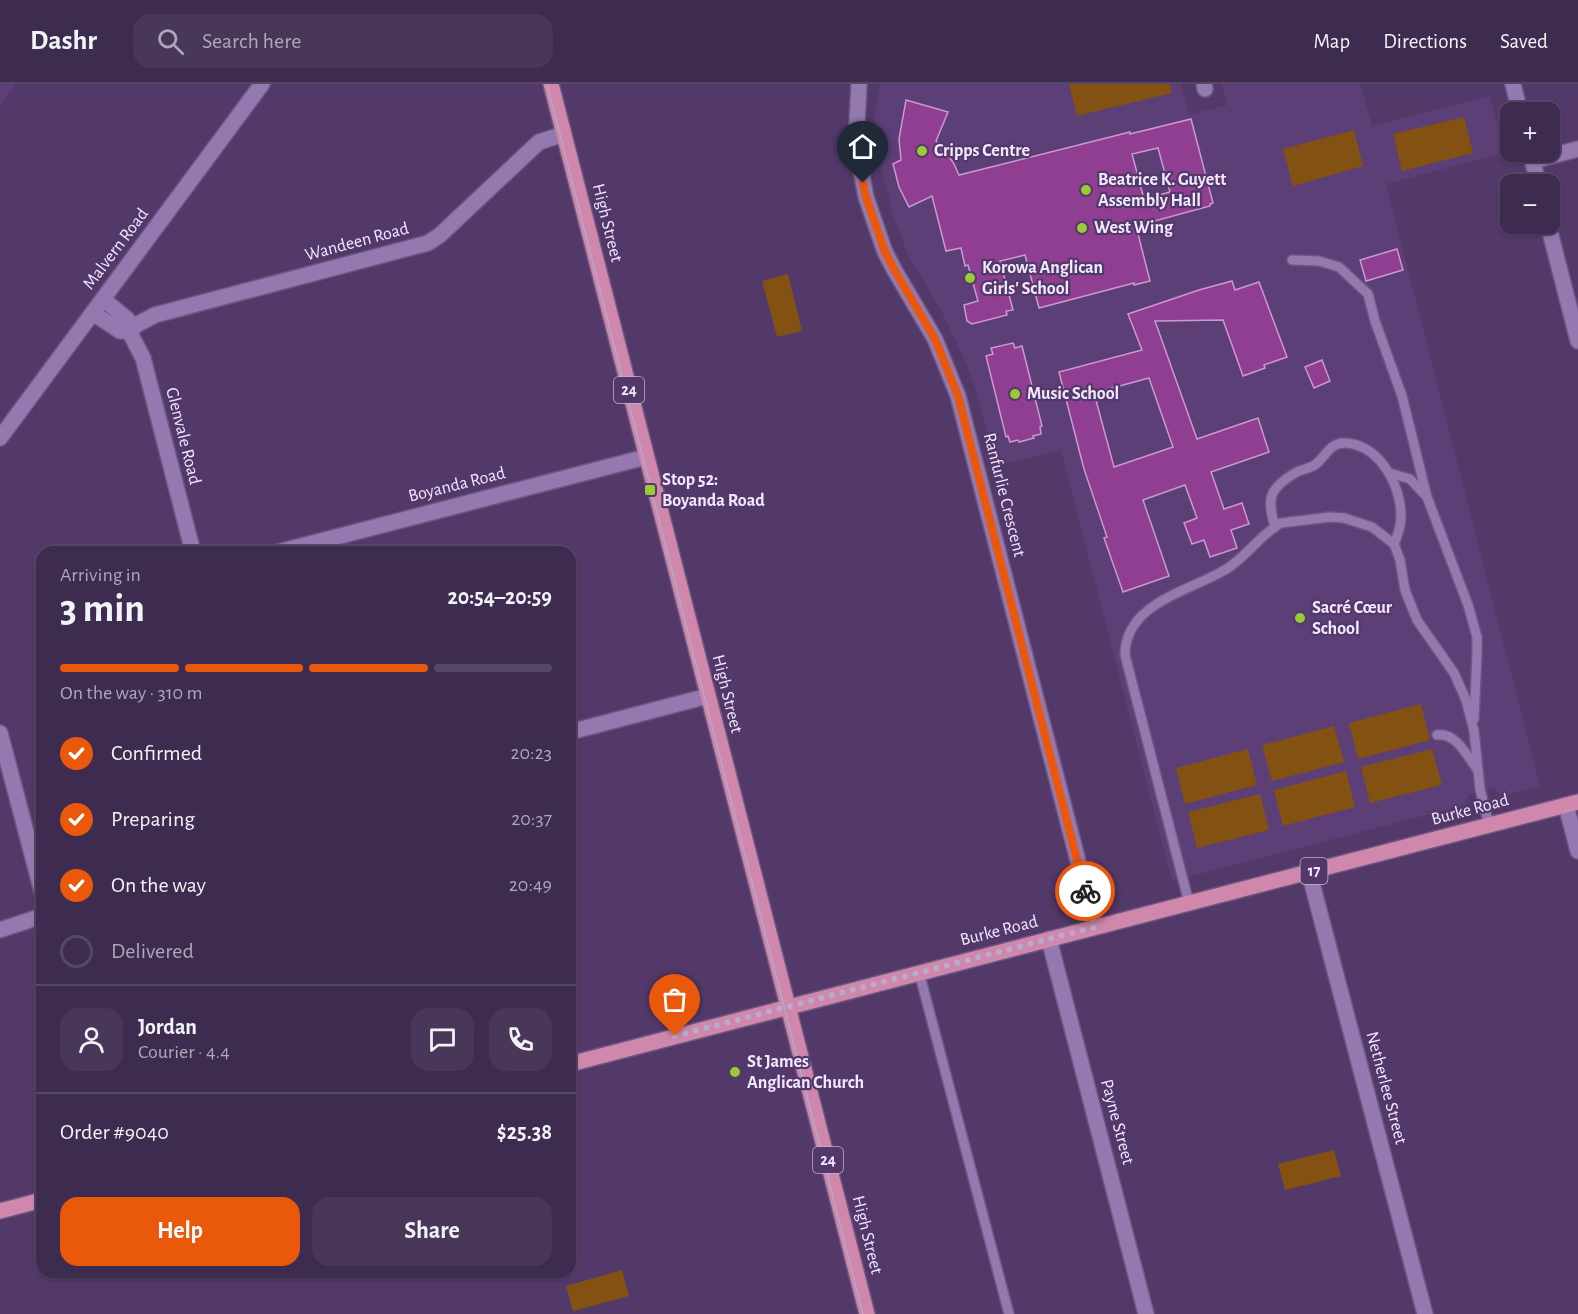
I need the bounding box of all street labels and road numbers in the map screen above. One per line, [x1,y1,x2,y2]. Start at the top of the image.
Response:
street label: High Street [589,182,625,264]
street label: Malvern Road [80,205,152,293]
street label: Wandeen Road [303,220,411,264]
road number: 24 [614,377,644,403]
street label: Glenvale Road [162,386,204,486]
street label: Ranfurlie Crescent [980,431,1028,559]
street label: Boyanda Road [407,464,507,506]
street label: High Street [709,653,745,735]
street label: Burke Road [1429,791,1511,829]
road number: 17 [1300,858,1328,884]
street label: Burke Road [958,913,1040,949]
street label: Netherlee Street [1362,1030,1410,1147]
street label: Payne Street [1097,1077,1137,1167]
road number: 24 [813,1147,843,1173]
street label: High Street [849,1194,885,1276]

